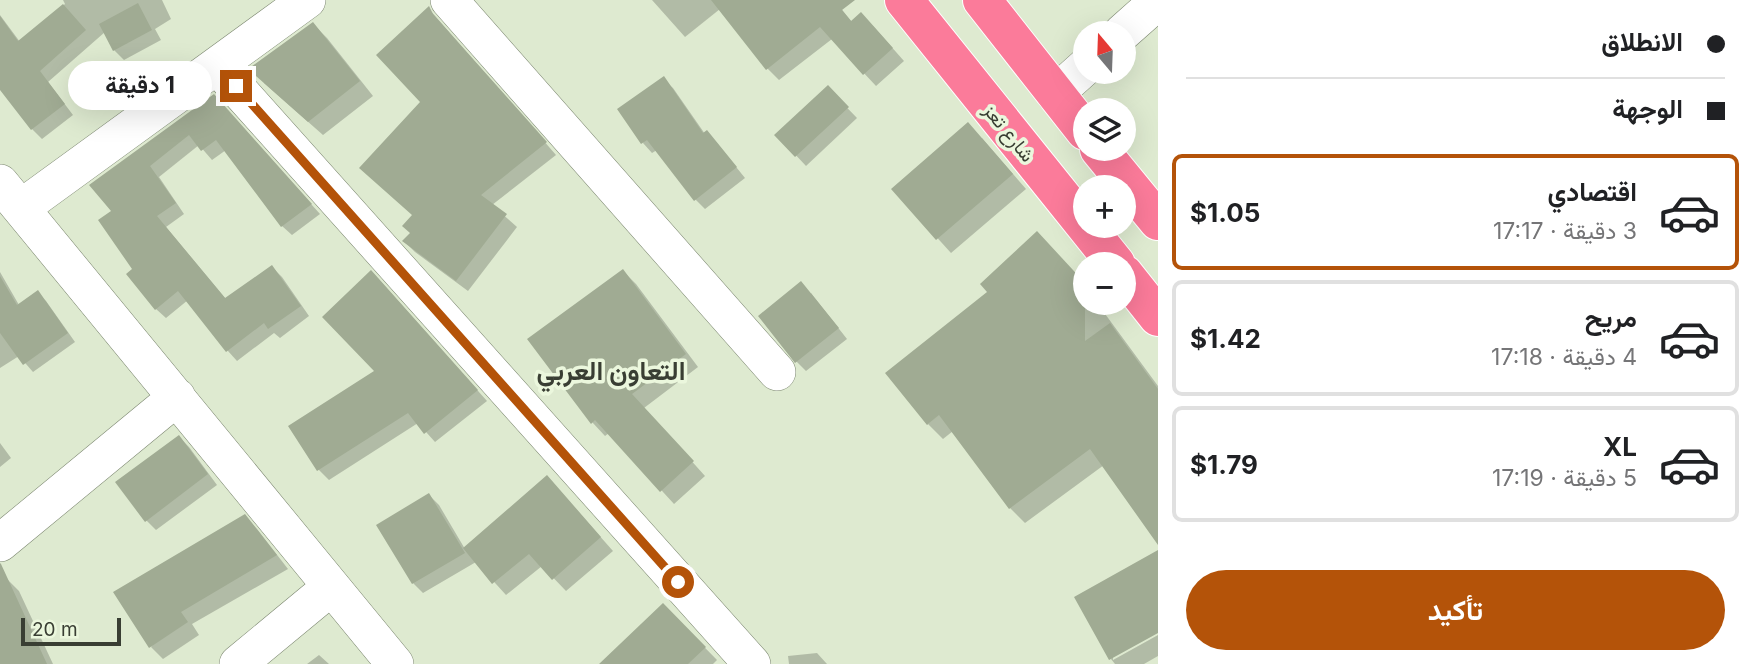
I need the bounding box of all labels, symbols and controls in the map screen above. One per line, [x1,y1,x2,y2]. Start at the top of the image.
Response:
north arrow [1073,21,1136,84]
map controls [1073,21,1136,315]
text: الانطلاق [1601,26,1683,57]
callout: 1 دقيقة [68,62,212,110]
route end [220,70,252,102]
text: 1 دقيقة [105,71,175,99]
text: الوجهة [1612,93,1683,124]
button: layers [1073,98,1136,161]
street label: شارع تعز [977,99,1039,167]
button: + [1073,175,1136,238]
text: اقتصادي [1548,176,1637,207]
icon: car [1658,181,1721,244]
text: $1.05 [1190,197,1260,228]
text: 3 دقيقة · 17:17 [1493,217,1637,245]
button: − [1073,252,1136,315]
text: مريح [1585,302,1637,333]
icon: car [1658,307,1721,370]
text: $1.42 [1190,323,1261,354]
text: 4 دقيقة · 17:18 [1491,343,1637,371]
district label: التعاون العربي [537,355,685,393]
text: XL [1603,431,1637,462]
icon: car [1658,433,1721,496]
text: $1.79 [1190,449,1258,480]
text: 5 دقيقة · 17:19 [1492,464,1637,492]
route start [662,566,694,598]
button: تأكيد [1186,570,1725,650]
scale bar [21,615,121,647]
text: 20 m [32,618,78,641]

